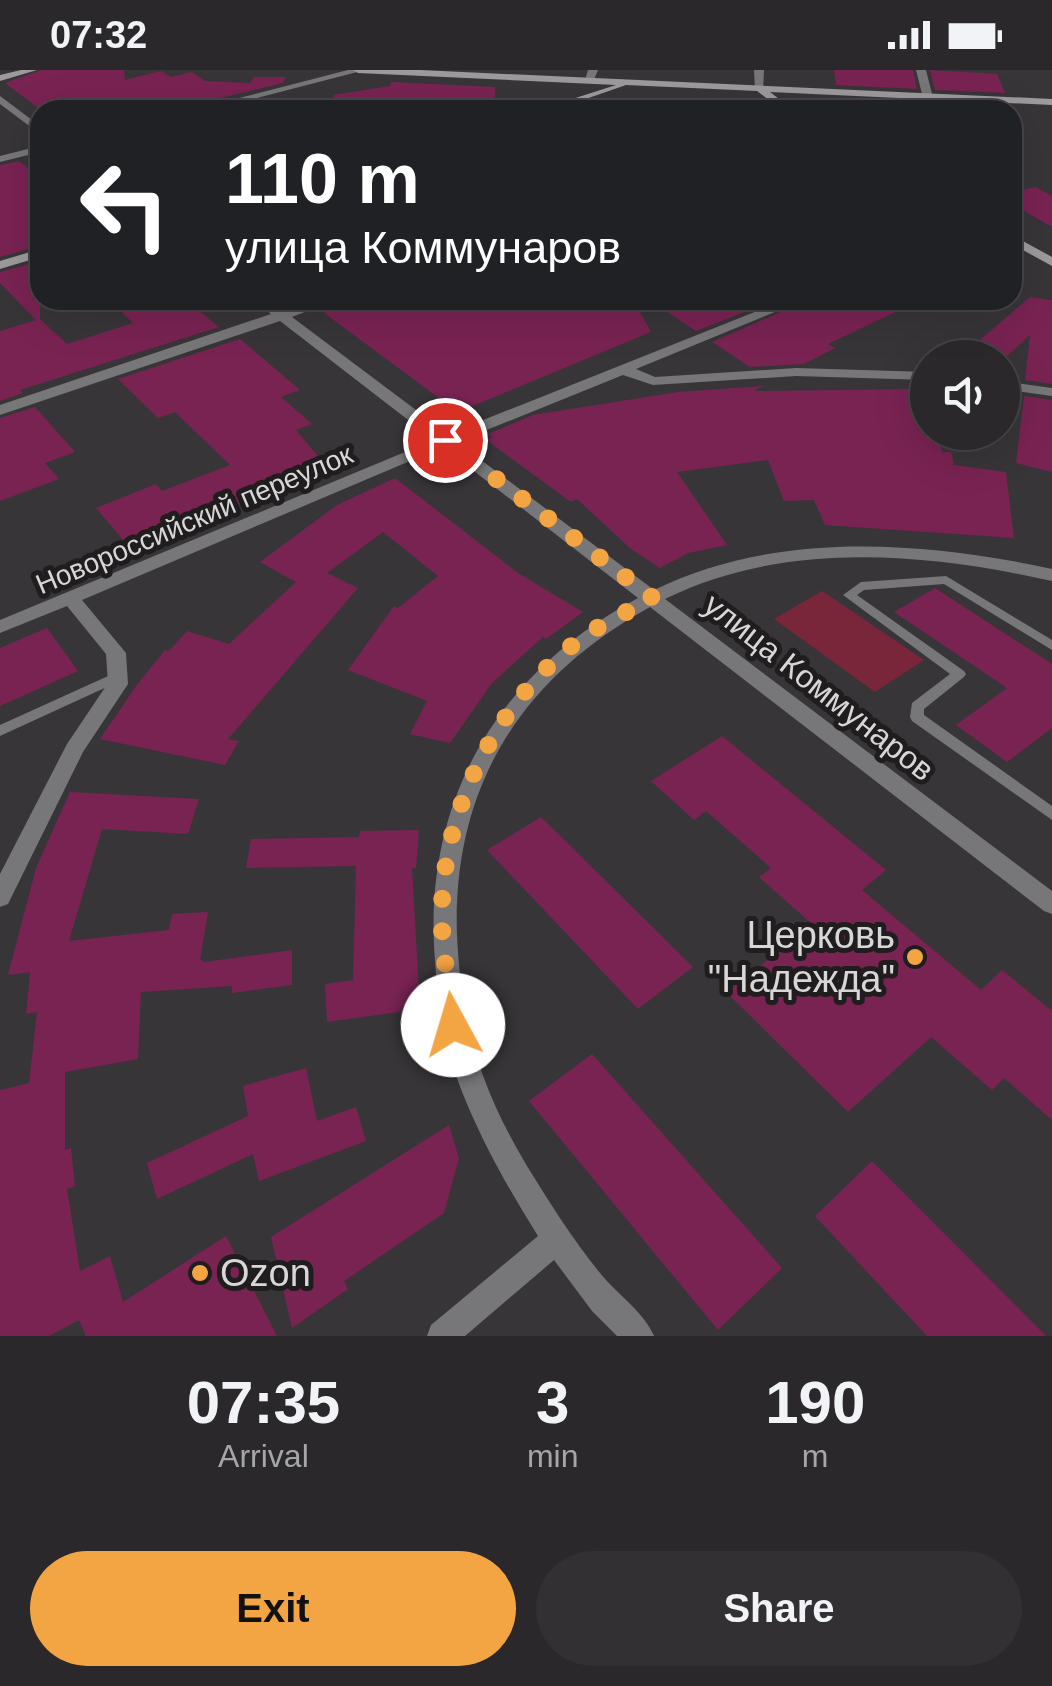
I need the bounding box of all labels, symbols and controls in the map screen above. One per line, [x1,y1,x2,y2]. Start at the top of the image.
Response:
text: 07:32 [50,14,147,56]
icon: left [60,140,190,270]
text: 110 m [225,140,420,218]
text: улица Коммунаров [225,222,621,273]
map controls [910,340,1020,450]
button: sound [910,340,1020,450]
pin [403,398,488,483]
icon: arrive [418,413,473,468]
street label: Новороссийский переулок [31,438,358,600]
street label: улица Коммунаров [697,586,941,788]
place label: Церковь "Надежда" [708,914,895,1000]
marker: Церковь "Надежда" [904,946,926,968]
position arrow [401,973,505,1077]
place label: Ozon [220,1252,311,1294]
marker: Ozon [189,1262,211,1284]
text: 07:35 [187,1369,340,1436]
text: 3 [536,1369,569,1436]
text: 190 [765,1369,865,1436]
text: Arrival [218,1438,309,1474]
text: min [527,1438,578,1474]
text: m [802,1438,829,1474]
button: Exit [30,1551,516,1666]
button: Share [536,1551,1022,1666]

